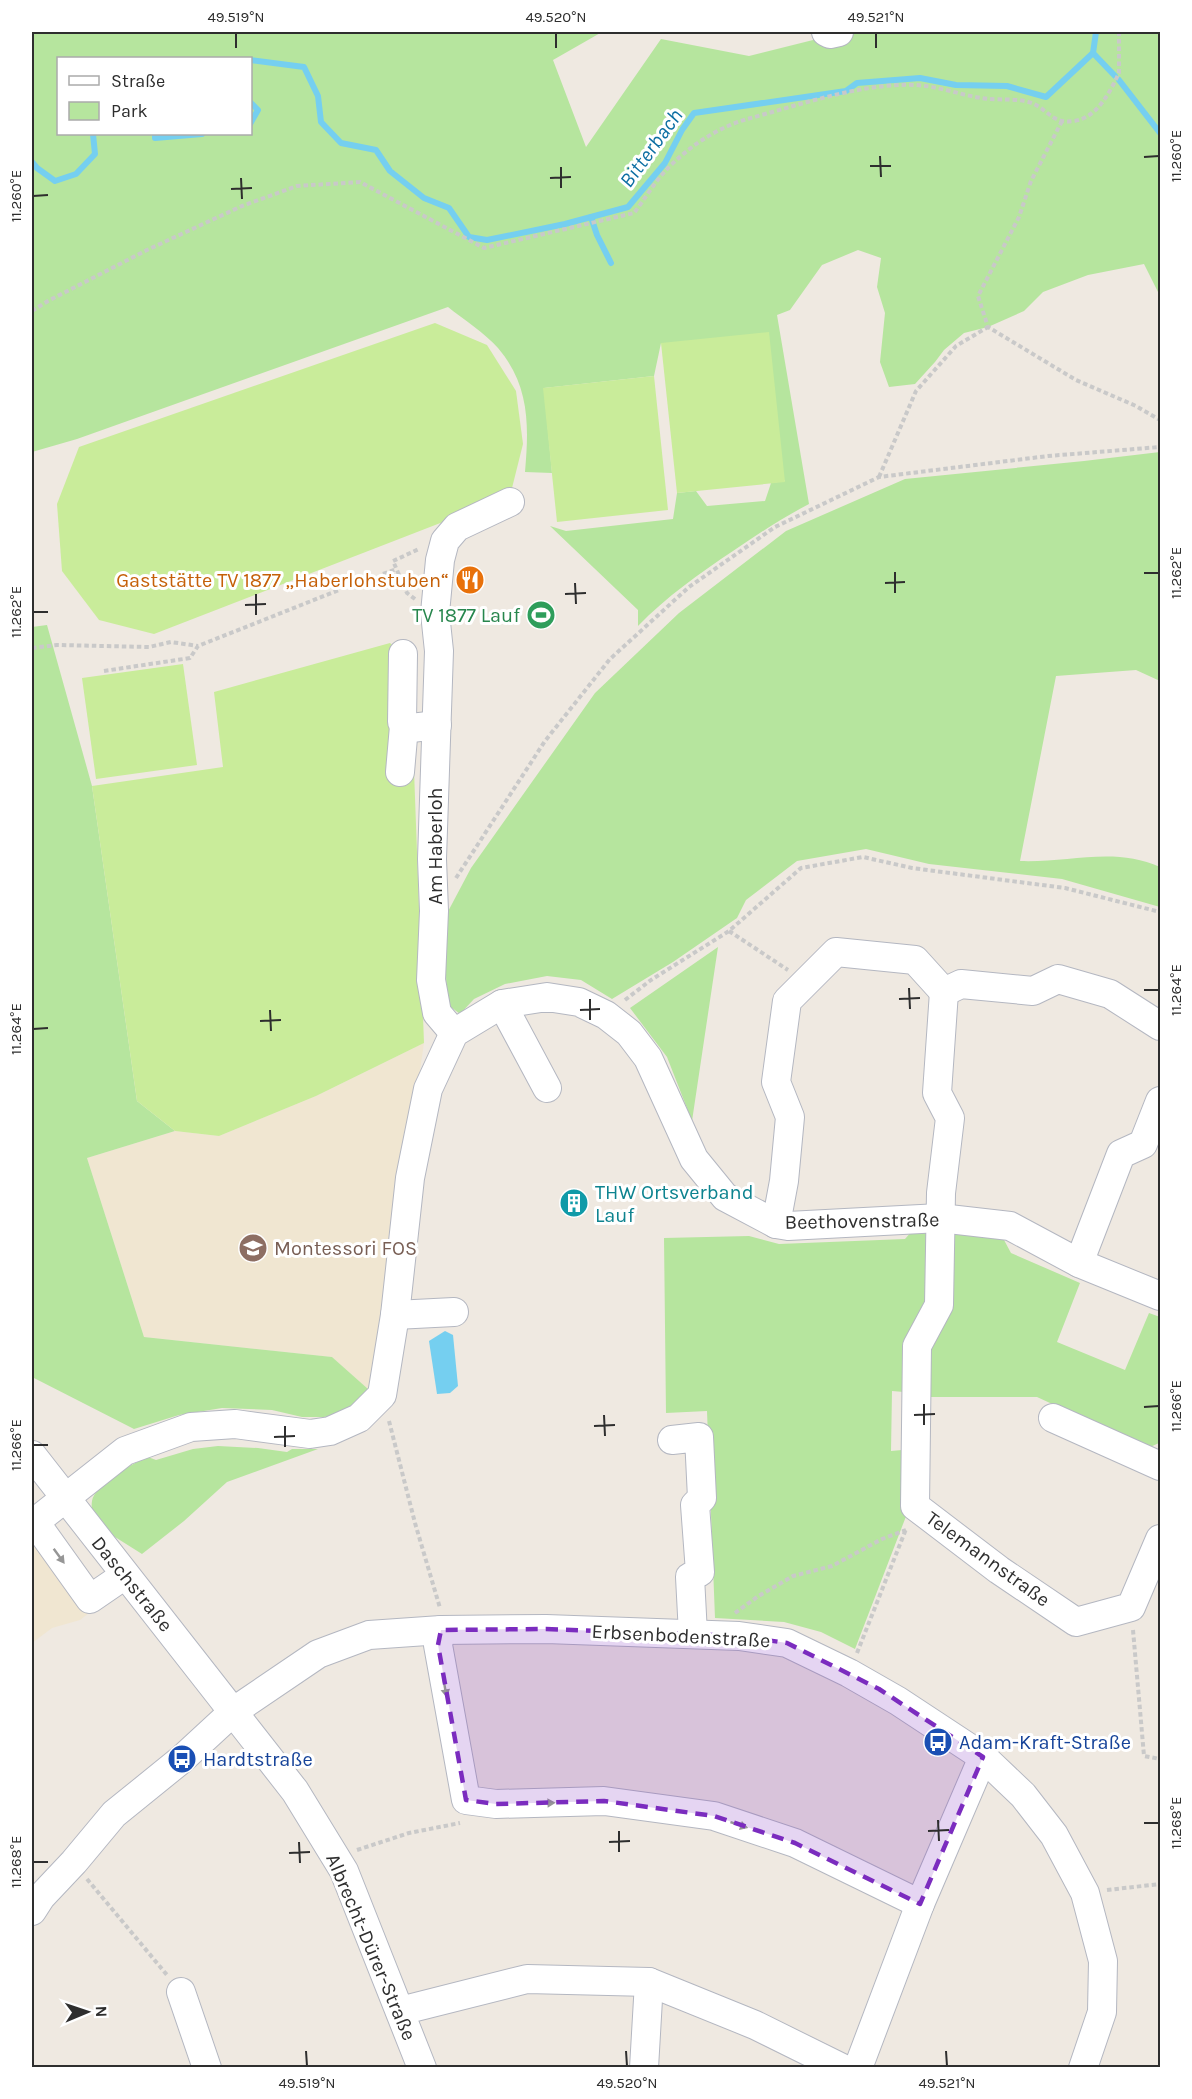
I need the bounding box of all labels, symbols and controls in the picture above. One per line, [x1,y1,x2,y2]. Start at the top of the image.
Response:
text: 49.519°N [207,8,265,26]
text: 49.520°N [525,8,587,26]
text: 49.521°N [847,8,905,26]
legend [57,57,252,135]
text: Straße [111,70,165,92]
text: Park [111,100,148,122]
water label: Bitterbach [614,104,688,192]
text: 11.260°E [1167,130,1185,182]
text: 11.260°E [7,170,25,222]
text: 11.262°E [1167,547,1185,599]
restaurant icon: Gaststätte TV 1877 „Haberlohstuben“ [454,564,486,596]
place label: Gaststätte TV 1877 „Haberlohstuben“ [116,569,449,592]
text: 11.262°E [7,586,25,638]
sports icon: TV 1877 Lauf [525,599,557,631]
place label: TV 1877 Lauf [412,604,520,627]
street label: Am Haberloh [424,787,447,905]
text: 11.264°E [1167,964,1185,1016]
text: 11.264°E [7,1003,25,1055]
place label: THW Ortsverband Lauf [595,1181,754,1227]
building icon: THW Ortsverband Lauf [558,1187,590,1219]
street label: Beethovenstraße [784,1208,940,1234]
school or university icon: Montessori FOS [237,1232,269,1264]
place label: Montessori FOS [274,1237,417,1260]
text: 11.266°E [1167,1380,1185,1432]
text: 11.266°E [7,1419,25,1471]
street label: Telemannstraße [922,1506,1054,1612]
street label: Daschstraße [87,1532,177,1636]
one-way arrow [53,1547,65,1563]
street label: Erbsenbodenstraße [591,1620,771,1652]
one-way arrow [441,1678,450,1697]
bus stop icon: Adam-Kraft-Straße [922,1726,954,1758]
place label: Adam-Kraft-Straße [959,1731,1131,1754]
bus stop icon: Hardtstraße [166,1743,198,1775]
place label: Hardtstraße [203,1748,313,1771]
text: 11.268°E [1167,1797,1185,1849]
one-way arrow [537,1798,556,1807]
one-way arrow [730,1820,748,1830]
text: 11.268°E [7,1836,25,1888]
street label: Albrecht-Dürer-Straße [321,1850,421,2044]
north arrow [57,1982,117,2042]
text: N [92,2005,111,2018]
text: 49.519°N [278,2074,336,2092]
text: 49.520°N [596,2074,658,2092]
text: 49.521°N [918,2074,976,2092]

